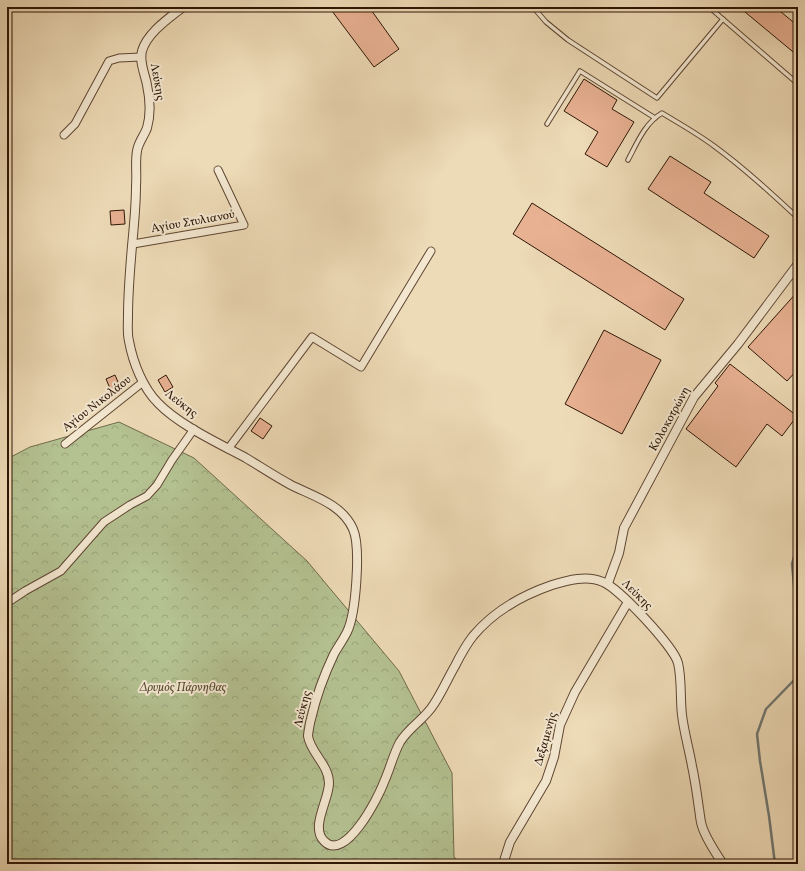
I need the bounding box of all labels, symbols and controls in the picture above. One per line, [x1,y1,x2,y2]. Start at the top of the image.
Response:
street label: Λεύκης [146,62,168,102]
street label: Αγίου Στυλιανού [150,207,236,237]
street label: Αγίου Νικολάου [59,372,135,436]
street label: Κολοκοτρώνη [646,384,694,454]
street label: Λεύκης [161,386,201,422]
street label: Λεύκης [618,576,656,614]
park label: Δρυμός Πάρνηθας [139,680,226,696]
street label: Λεύκης [290,689,316,729]
street label: Δεξαμενής [531,710,561,768]

